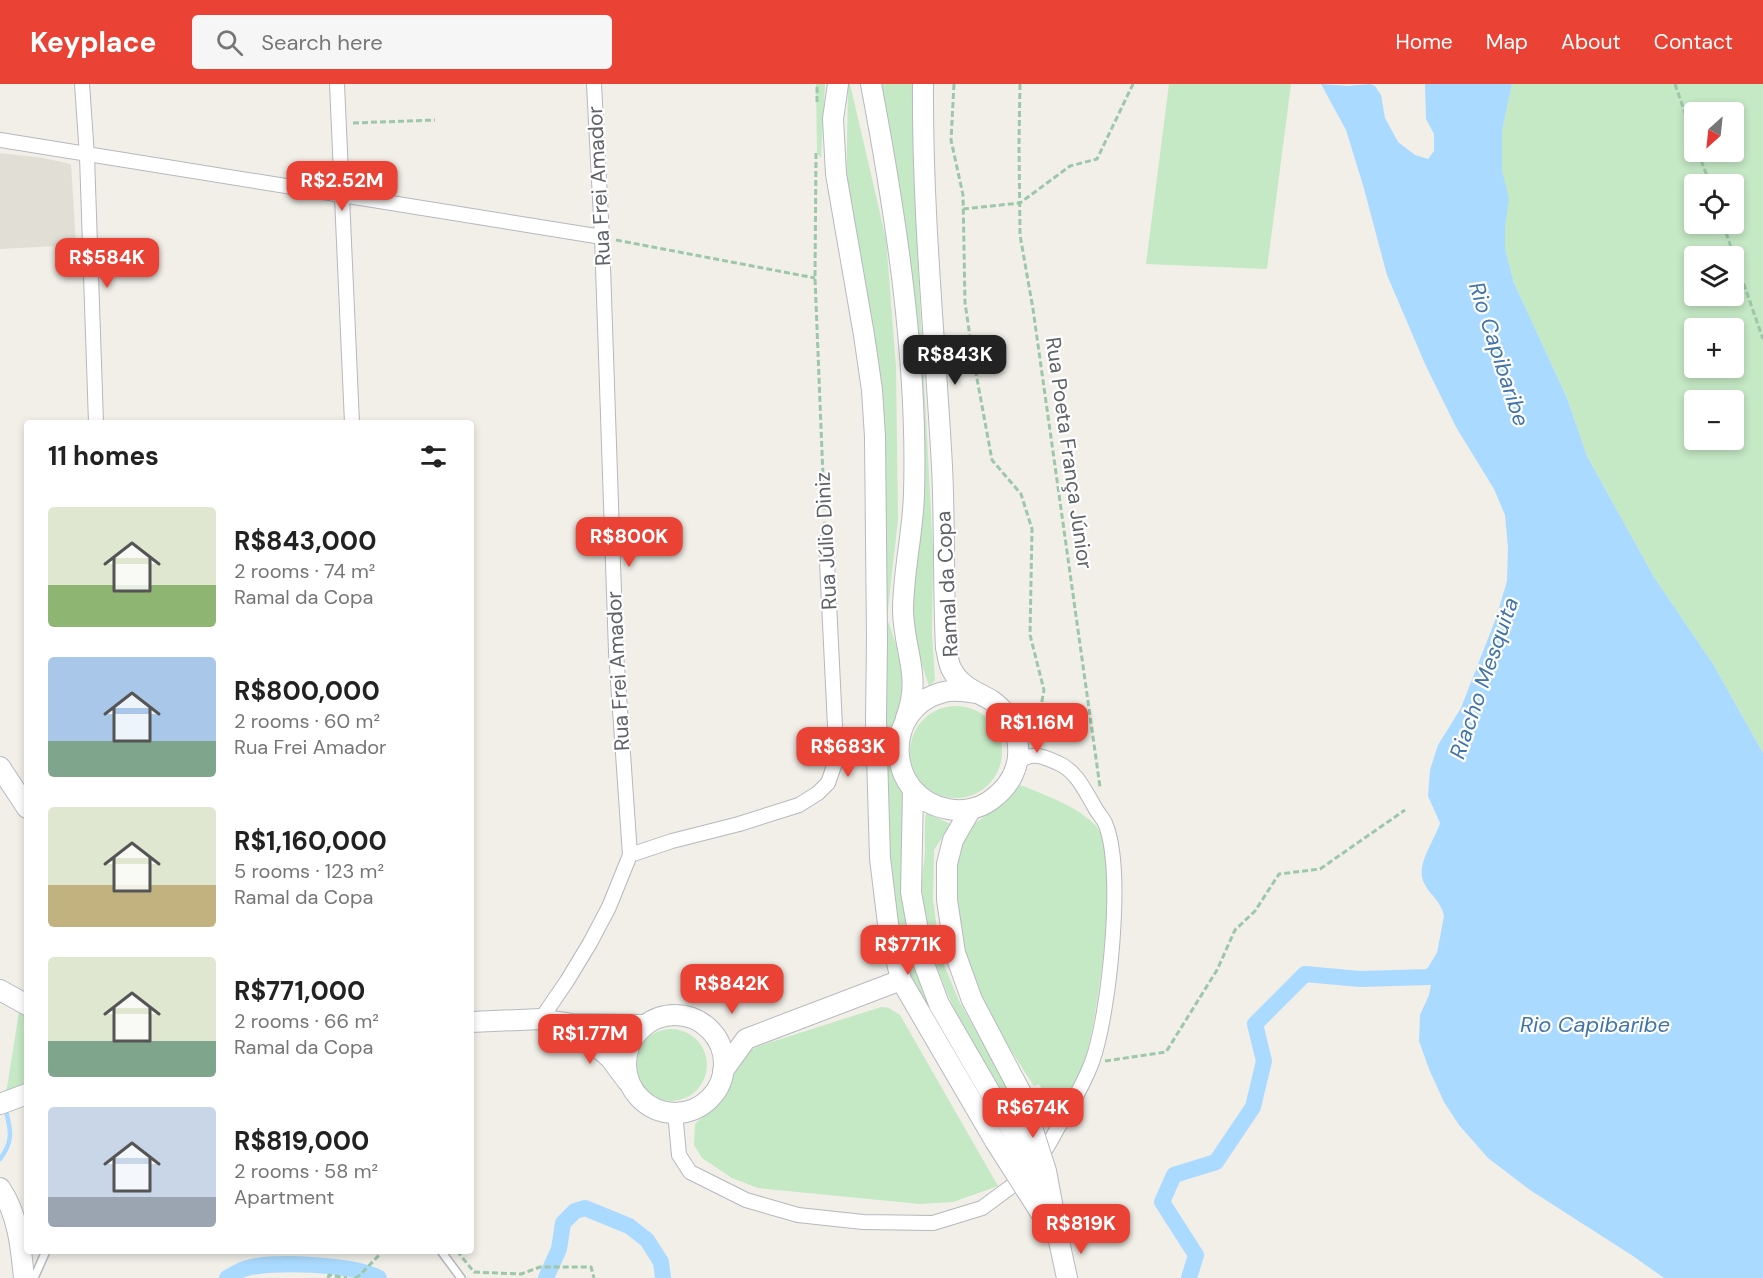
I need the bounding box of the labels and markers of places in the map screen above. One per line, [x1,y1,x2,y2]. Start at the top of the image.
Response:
pin: R$2.52M [287,161,397,212]
pin: R$584K [58,238,156,289]
pin: R$843K [906,335,1004,386]
pin: R$800K [580,517,678,568]
pin: R$1.16M [982,703,1092,754]
pin: R$683K [799,727,897,778]
pin: R$771K [859,925,957,976]
pin: R$842K [683,964,781,1015]
pin: R$1.77M [535,1014,645,1065]
pin: R$674K [984,1088,1082,1139]
pin: R$819K [1032,1204,1130,1255]

